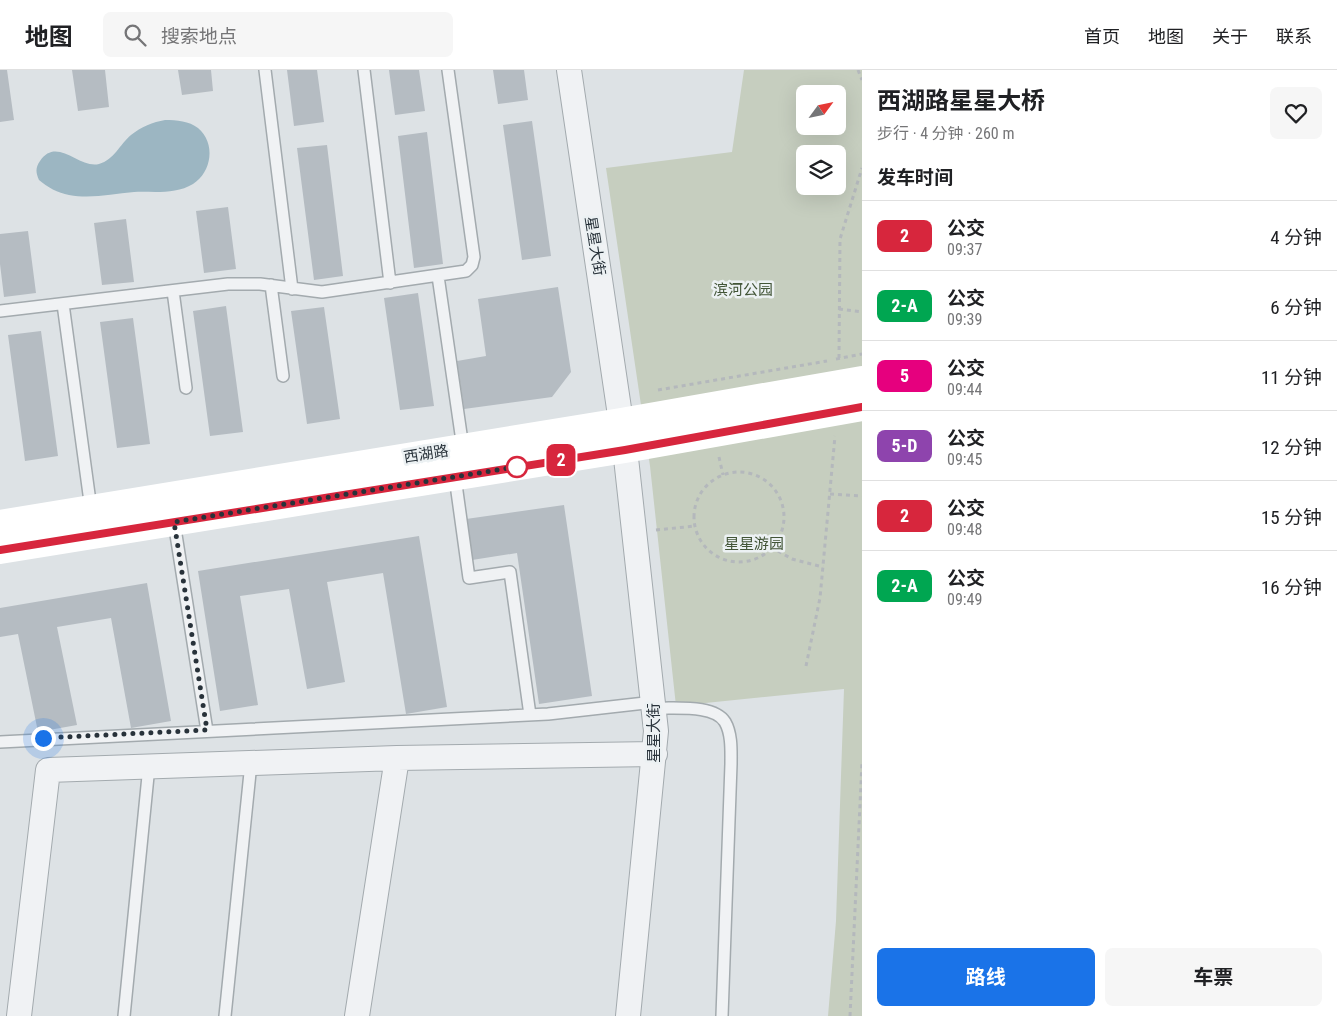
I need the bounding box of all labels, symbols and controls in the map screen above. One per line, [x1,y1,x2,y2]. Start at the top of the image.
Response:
search box [103,12,453,57]
icon: search [121,21,149,49]
text: 地图 [25,23,73,51]
text: 搜索地点 [161,25,237,48]
text: 首页 [1084,26,1120,47]
text: 地图 [1148,26,1184,47]
text: 关于 [1212,26,1248,47]
text: 联系 [1276,26,1312,47]
north arrow [796,85,846,135]
map controls [796,85,846,195]
text: 西湖路星星大桥 [877,87,1045,115]
button: heart [1270,87,1322,139]
text: 步行 · 4 分钟 · 260 m [877,124,1014,143]
button: layers [796,145,846,195]
text: 发车时间 [877,166,953,189]
street label: 星星大街 [581,215,609,277]
text: 公交 [947,217,985,240]
text: 2 [900,225,909,246]
text: 4 分钟 [1270,226,1322,249]
text: 09:37 [947,240,982,259]
park label: 滨河公园 [713,281,773,299]
text: 公交 [947,287,985,310]
text: 2-A [891,295,918,316]
text: 6 分钟 [1270,296,1322,319]
text: 09:39 [947,310,982,329]
text: 公交 [947,357,985,380]
text: 5 [900,365,909,386]
text: 11 分钟 [1261,366,1322,389]
text: 09:44 [947,380,982,399]
text: 公交 [947,427,985,450]
text: 5-D [892,435,917,456]
text: 12 分钟 [1261,436,1322,459]
street label: 西湖路 [402,442,450,466]
line badge: 2 [545,444,577,476]
text: 2 [556,449,566,470]
text: 09:45 [947,450,982,469]
unlabelled marker [506,456,528,478]
text: 公交 [947,497,985,520]
text: 2 [900,505,909,526]
text: 15 分钟 [1261,506,1322,529]
text: 09:48 [947,520,982,539]
park label: 星星游园 [724,535,784,553]
text: 公交 [947,567,985,590]
text: 2-A [891,575,918,596]
text: 16 分钟 [1261,576,1322,599]
text: 09:49 [947,590,982,609]
street label: 星星大街 [645,703,663,763]
your location [31,726,56,751]
button: 路线 [877,948,1095,1006]
button: 车票 [1105,948,1322,1006]

